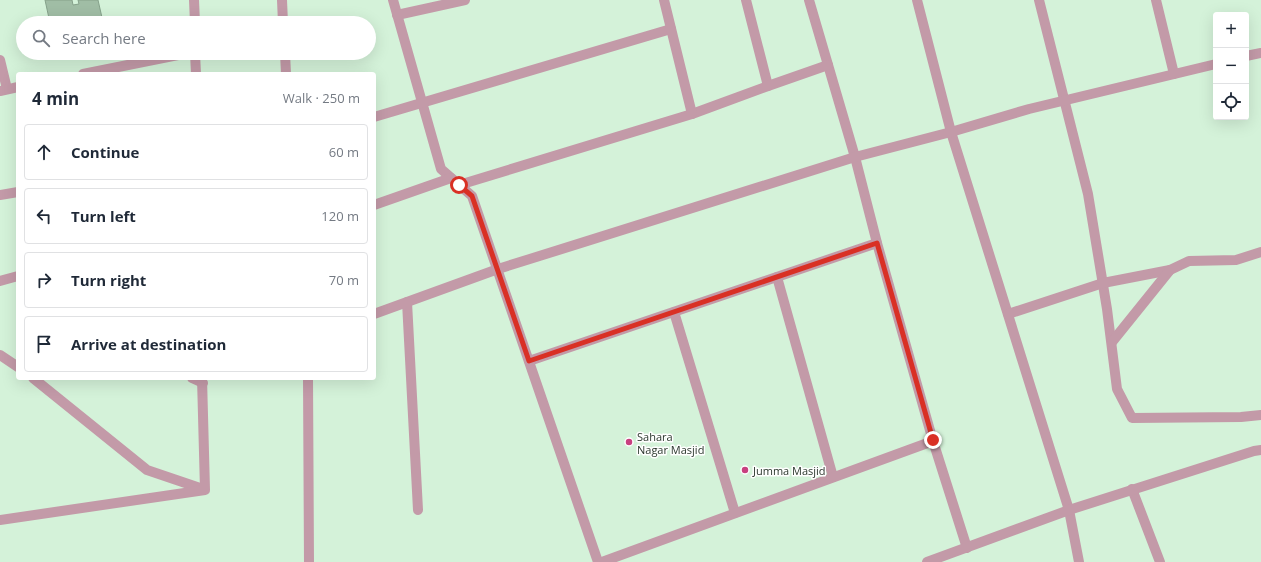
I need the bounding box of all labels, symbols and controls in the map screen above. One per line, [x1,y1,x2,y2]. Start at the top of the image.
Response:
map controls [1213,12,1249,120]
button: + [1213,12,1249,48]
search box [16,16,376,60]
icon: search [30,27,52,49]
text: Search here [62,28,146,48]
button: − [1213,48,1249,84]
button: locate [1213,84,1249,120]
text: 4 min [32,87,79,110]
text: Walk · 250 m [283,89,360,107]
icon: ahead [33,141,55,163]
text: Continue [71,142,139,162]
text: 60 m [329,143,359,161]
route start [450,176,468,194]
icon: left [33,205,55,227]
text: Turn left [71,206,136,226]
text: 120 m [321,207,359,225]
icon: right [33,269,55,291]
text: Turn right [71,270,146,290]
text: 70 m [329,271,359,289]
icon: arrive [33,333,55,355]
text: Arrive at destination [71,334,226,354]
place label: Sahara Nagar Masjid [637,429,704,457]
route end [924,431,942,449]
marker: Sahara Nagar Masjid [624,437,634,447]
place label: Jumma Masjid [752,463,826,478]
marker: Jumma Masjid [740,465,750,475]

